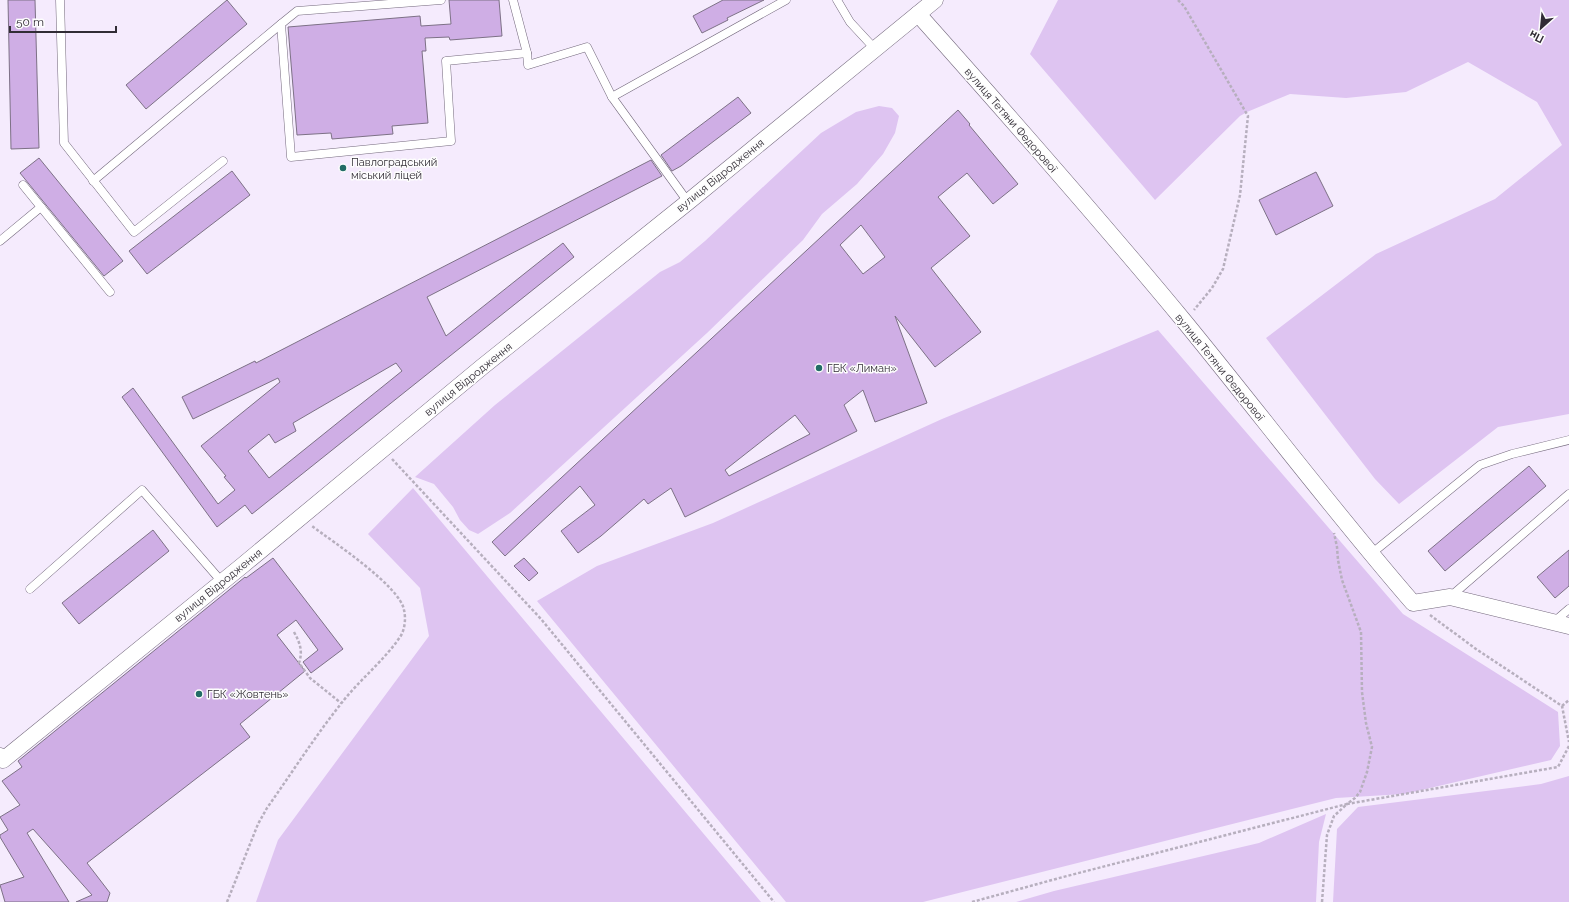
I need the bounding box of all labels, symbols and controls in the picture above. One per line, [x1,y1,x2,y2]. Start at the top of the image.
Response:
scale bar [10,8,116,34]
north arrow [1521,8,1561,48]
text: 50 m [16,15,44,29]
text: Пн [1527,27,1546,46]
street label: вулиця Тетяни Федорової [962,65,1060,176]
street label: вулиця Відродження [674,136,767,215]
place label: Павлоградський міський ліцей [351,156,437,182]
marker: Павлоградський міський ліцей [338,163,348,173]
street label: вулиця Тетяни Федорової [1172,311,1267,424]
street label: вулиця Відродження [422,340,515,419]
place label: ГБК «Лиман» [827,362,897,375]
marker: ГБК «Лиман» [814,363,824,373]
street label: вулиця Відродження [172,546,265,625]
place label: ГБК «Жовтень» [207,688,289,701]
marker: ГБК «Жовтень» [194,689,204,699]

